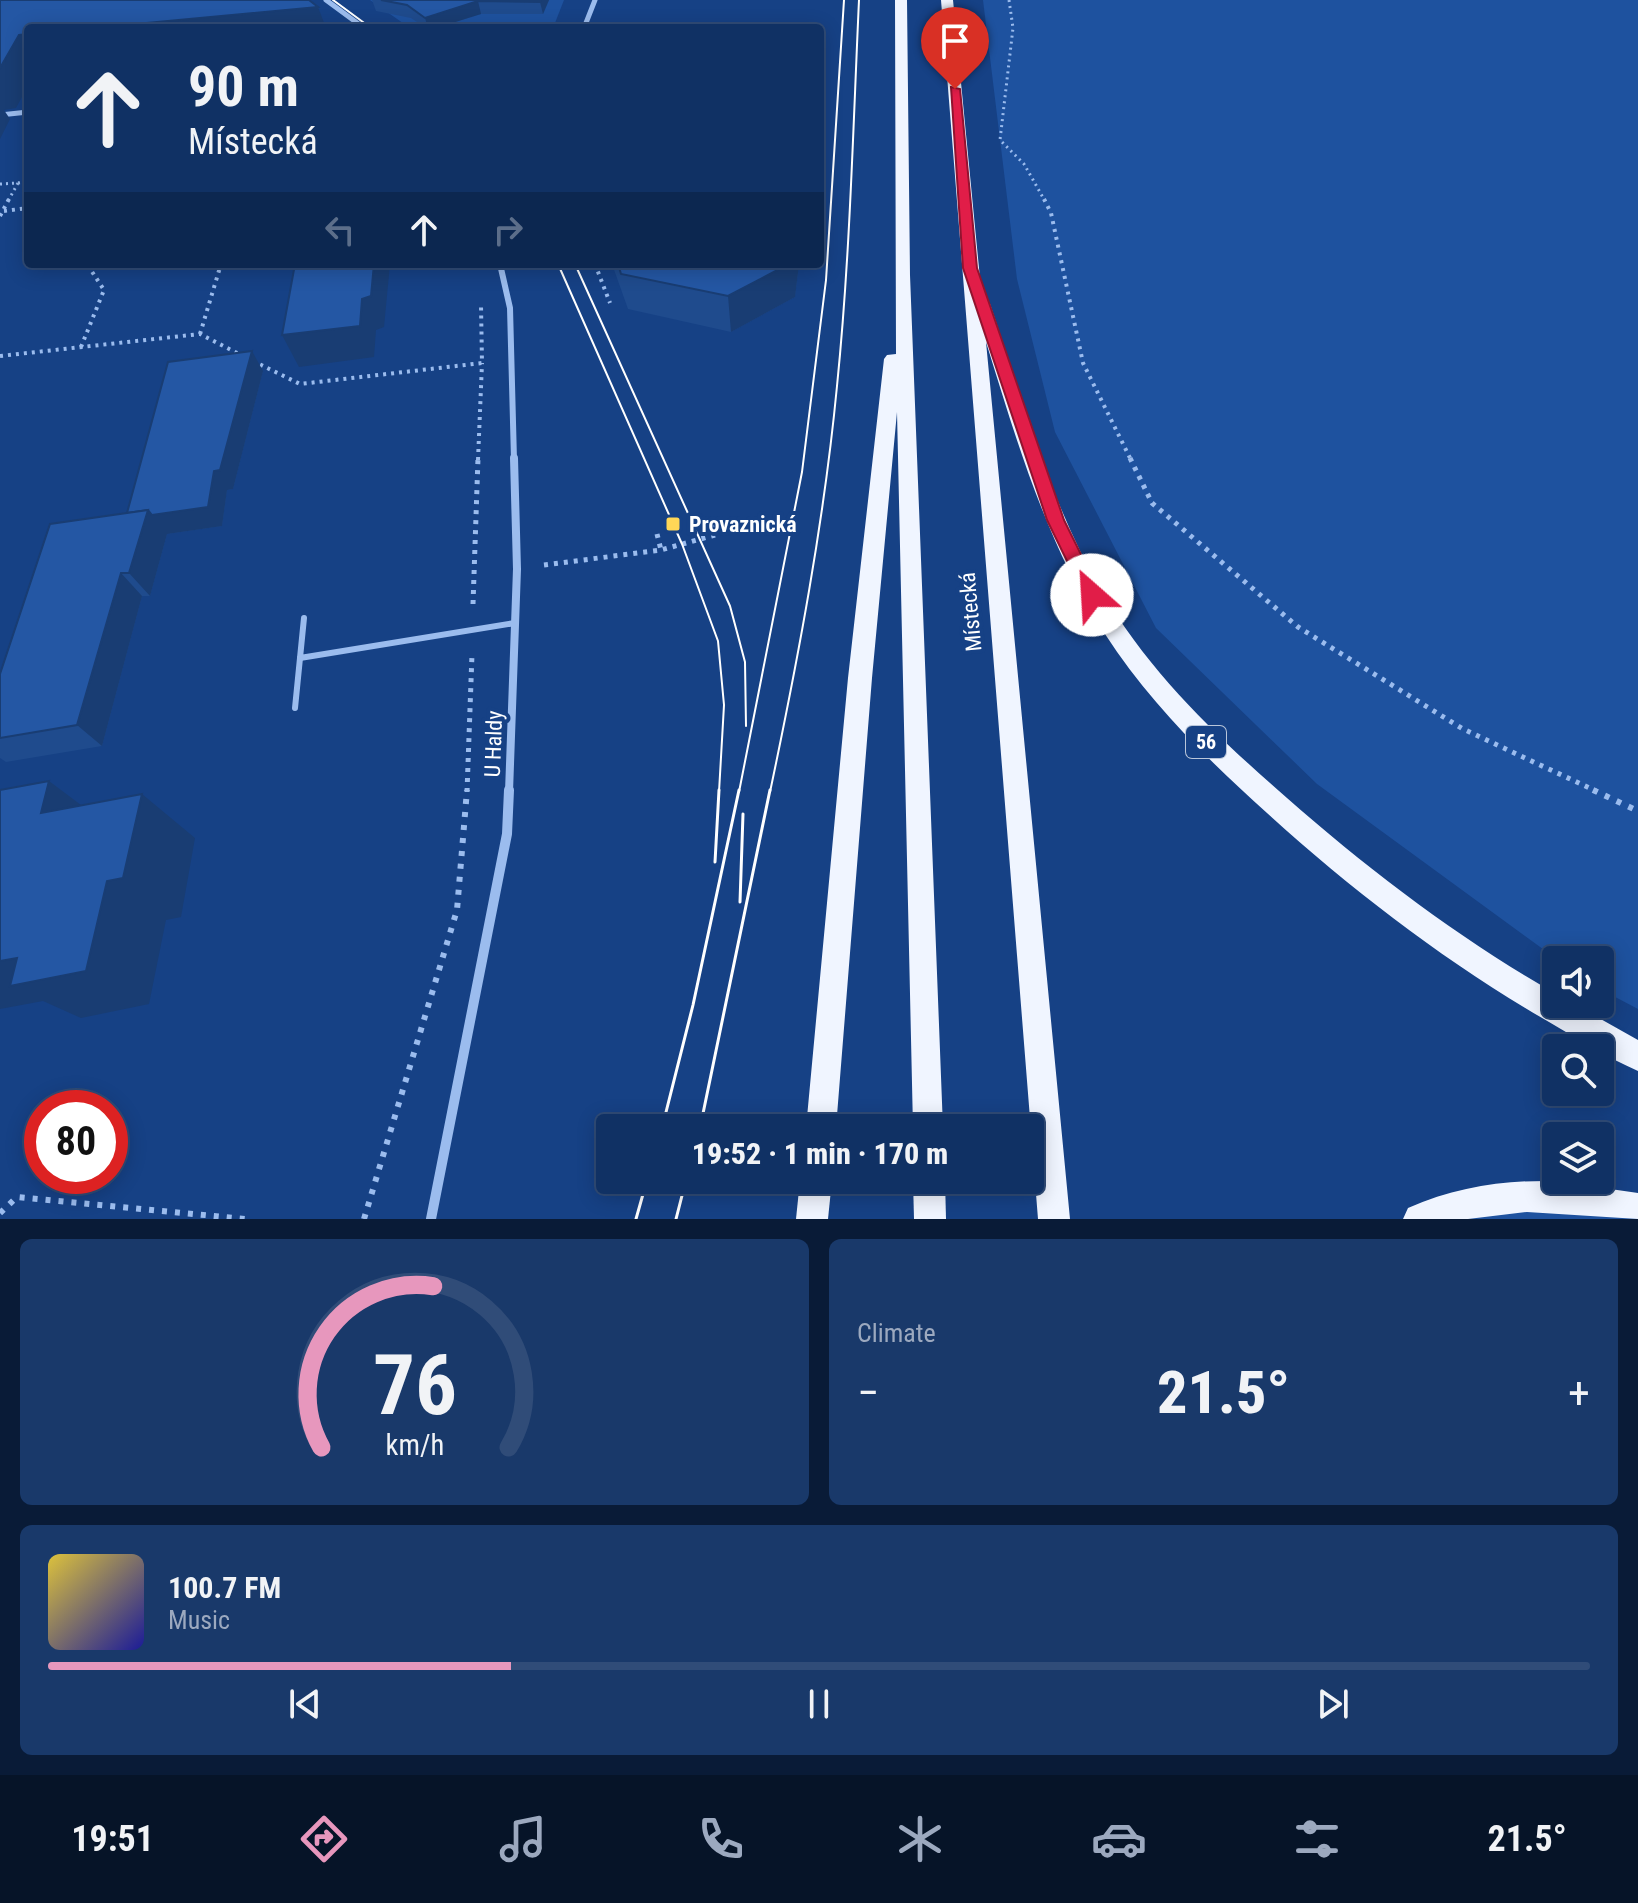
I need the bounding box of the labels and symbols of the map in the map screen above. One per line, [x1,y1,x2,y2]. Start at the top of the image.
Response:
pin [921,7,989,89]
place label: Provaznická [689,512,797,537]
marker: Provaznická [664,515,682,533]
position arrow [1050,553,1134,637]
street label: Místecká [955,571,986,653]
street label: U Haldy [480,710,507,778]
road number: 56 [1186,726,1226,758]
speed limit sign: 80 [24,1090,128,1194]

